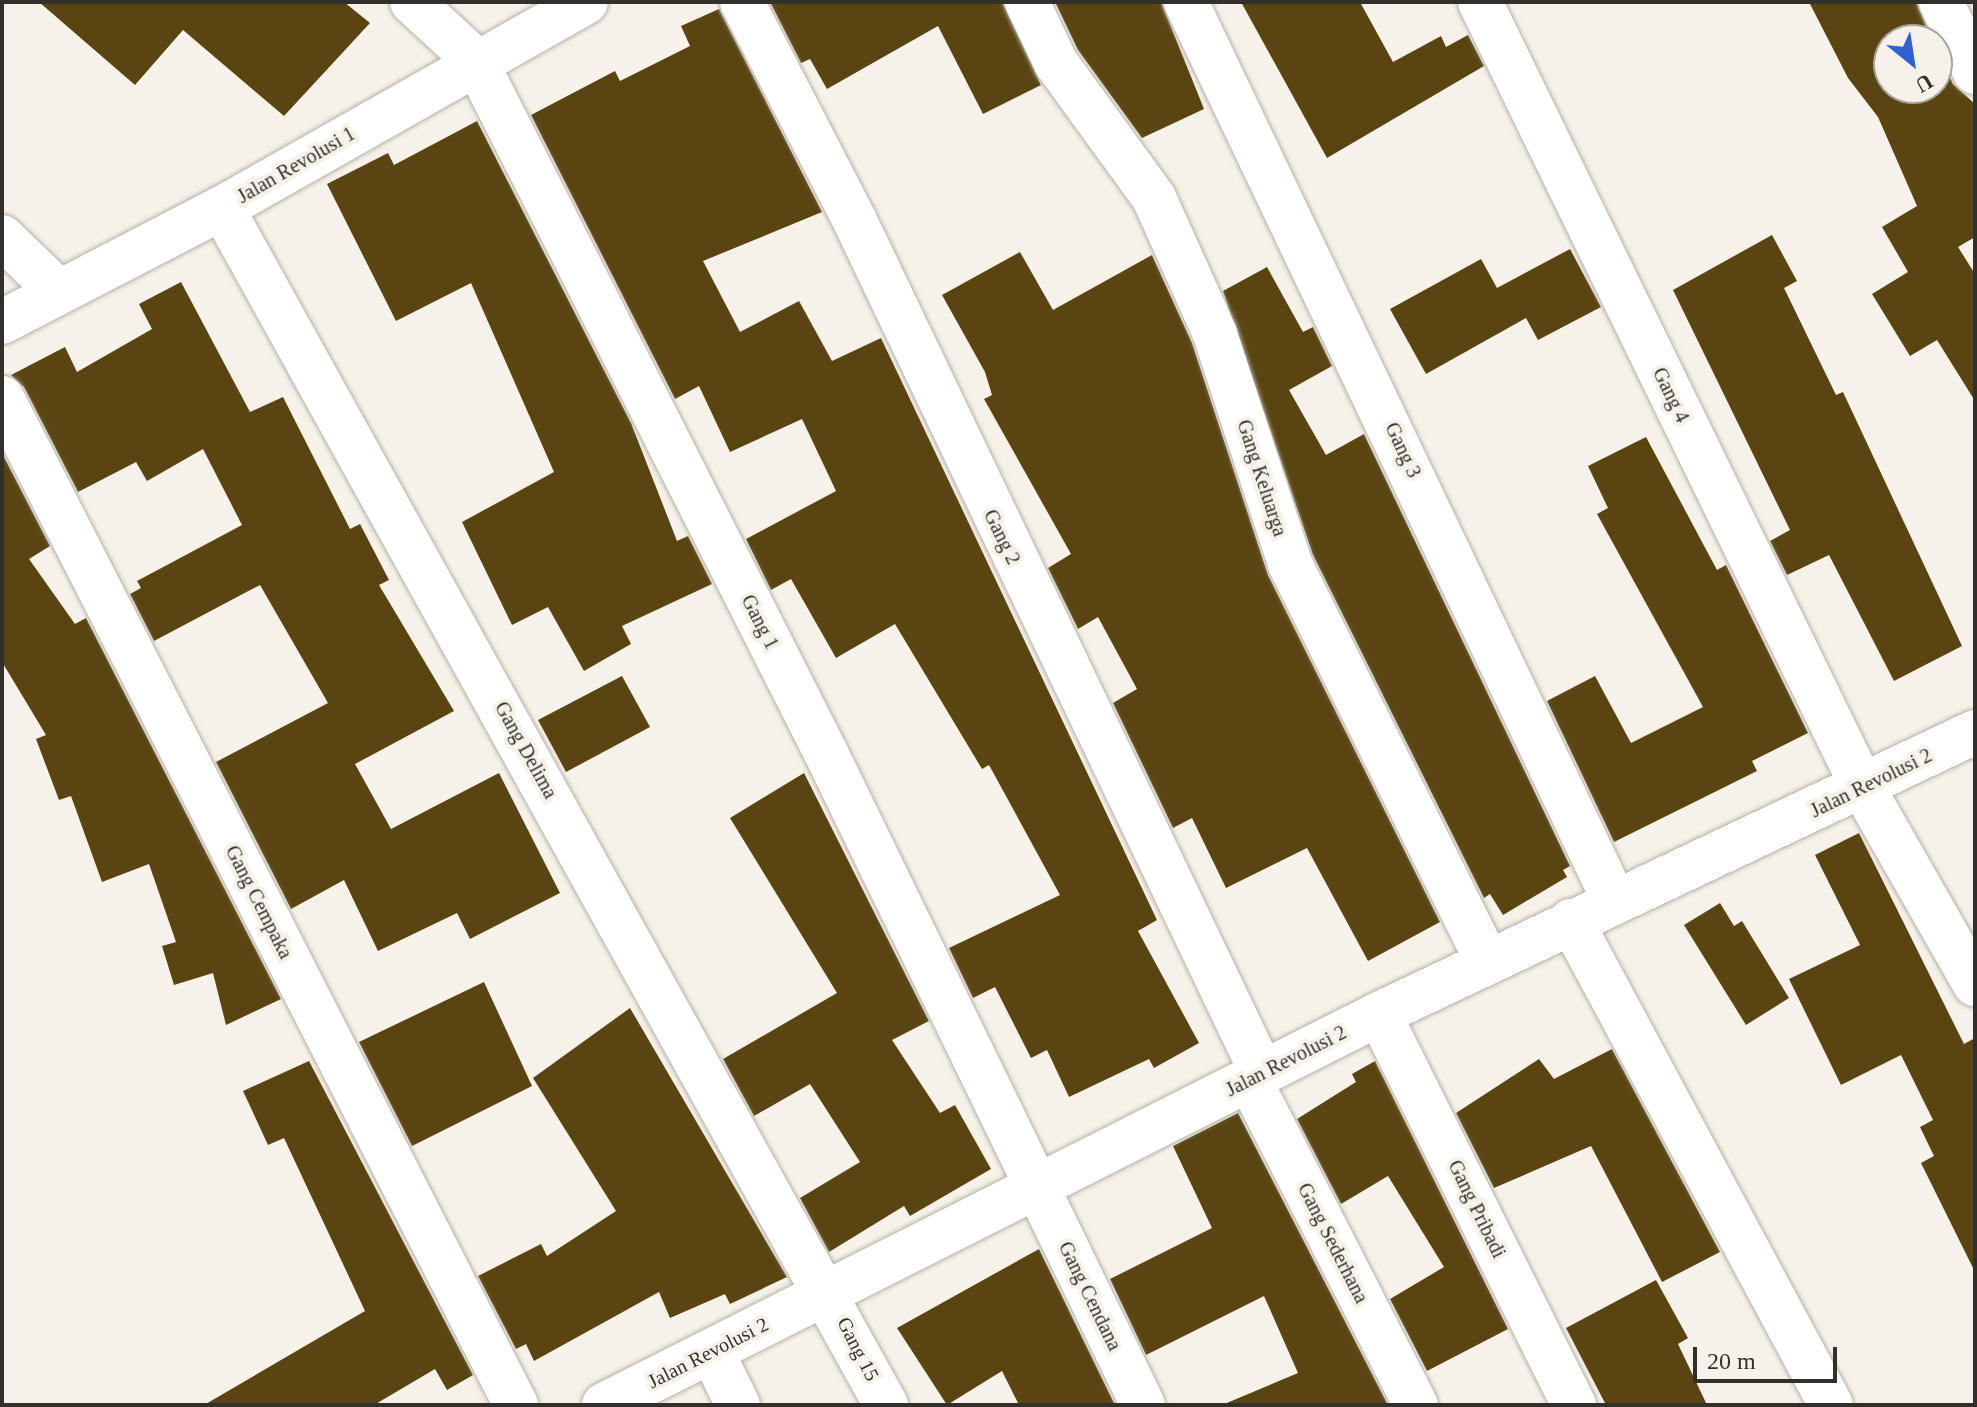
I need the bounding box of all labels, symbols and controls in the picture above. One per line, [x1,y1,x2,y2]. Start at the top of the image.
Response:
north arrow [1873,24,1953,104]
text: U [1911,69,1937,98]
street label: Jalan Revolusi 1 [233,122,359,208]
street label: Gang 4 [1647,364,1695,426]
street label: Gang Keluarga [1232,417,1292,539]
street label: Gang 3 [1380,419,1426,481]
street label: Gang 2 [978,506,1026,568]
street label: Gang 1 [736,591,784,653]
street label: Gang Delima [490,697,562,803]
street label: Jalan Revolusi 2 [1806,743,1936,823]
street label: Gang Cempaka [220,841,298,963]
street label: Jalan Revolusi 2 [1222,1020,1350,1102]
street label: Gang Pribadi [1443,1156,1511,1262]
street label: Gang Sederhana [1292,1179,1374,1307]
street label: Gang Cendana [1053,1238,1127,1354]
street label: Jalan Revolusi 2 [644,1312,772,1394]
street label: Gang 15 [832,1313,884,1385]
scale bar [1697,1331,1841,1381]
text: 20 m [1707,1348,1756,1374]

